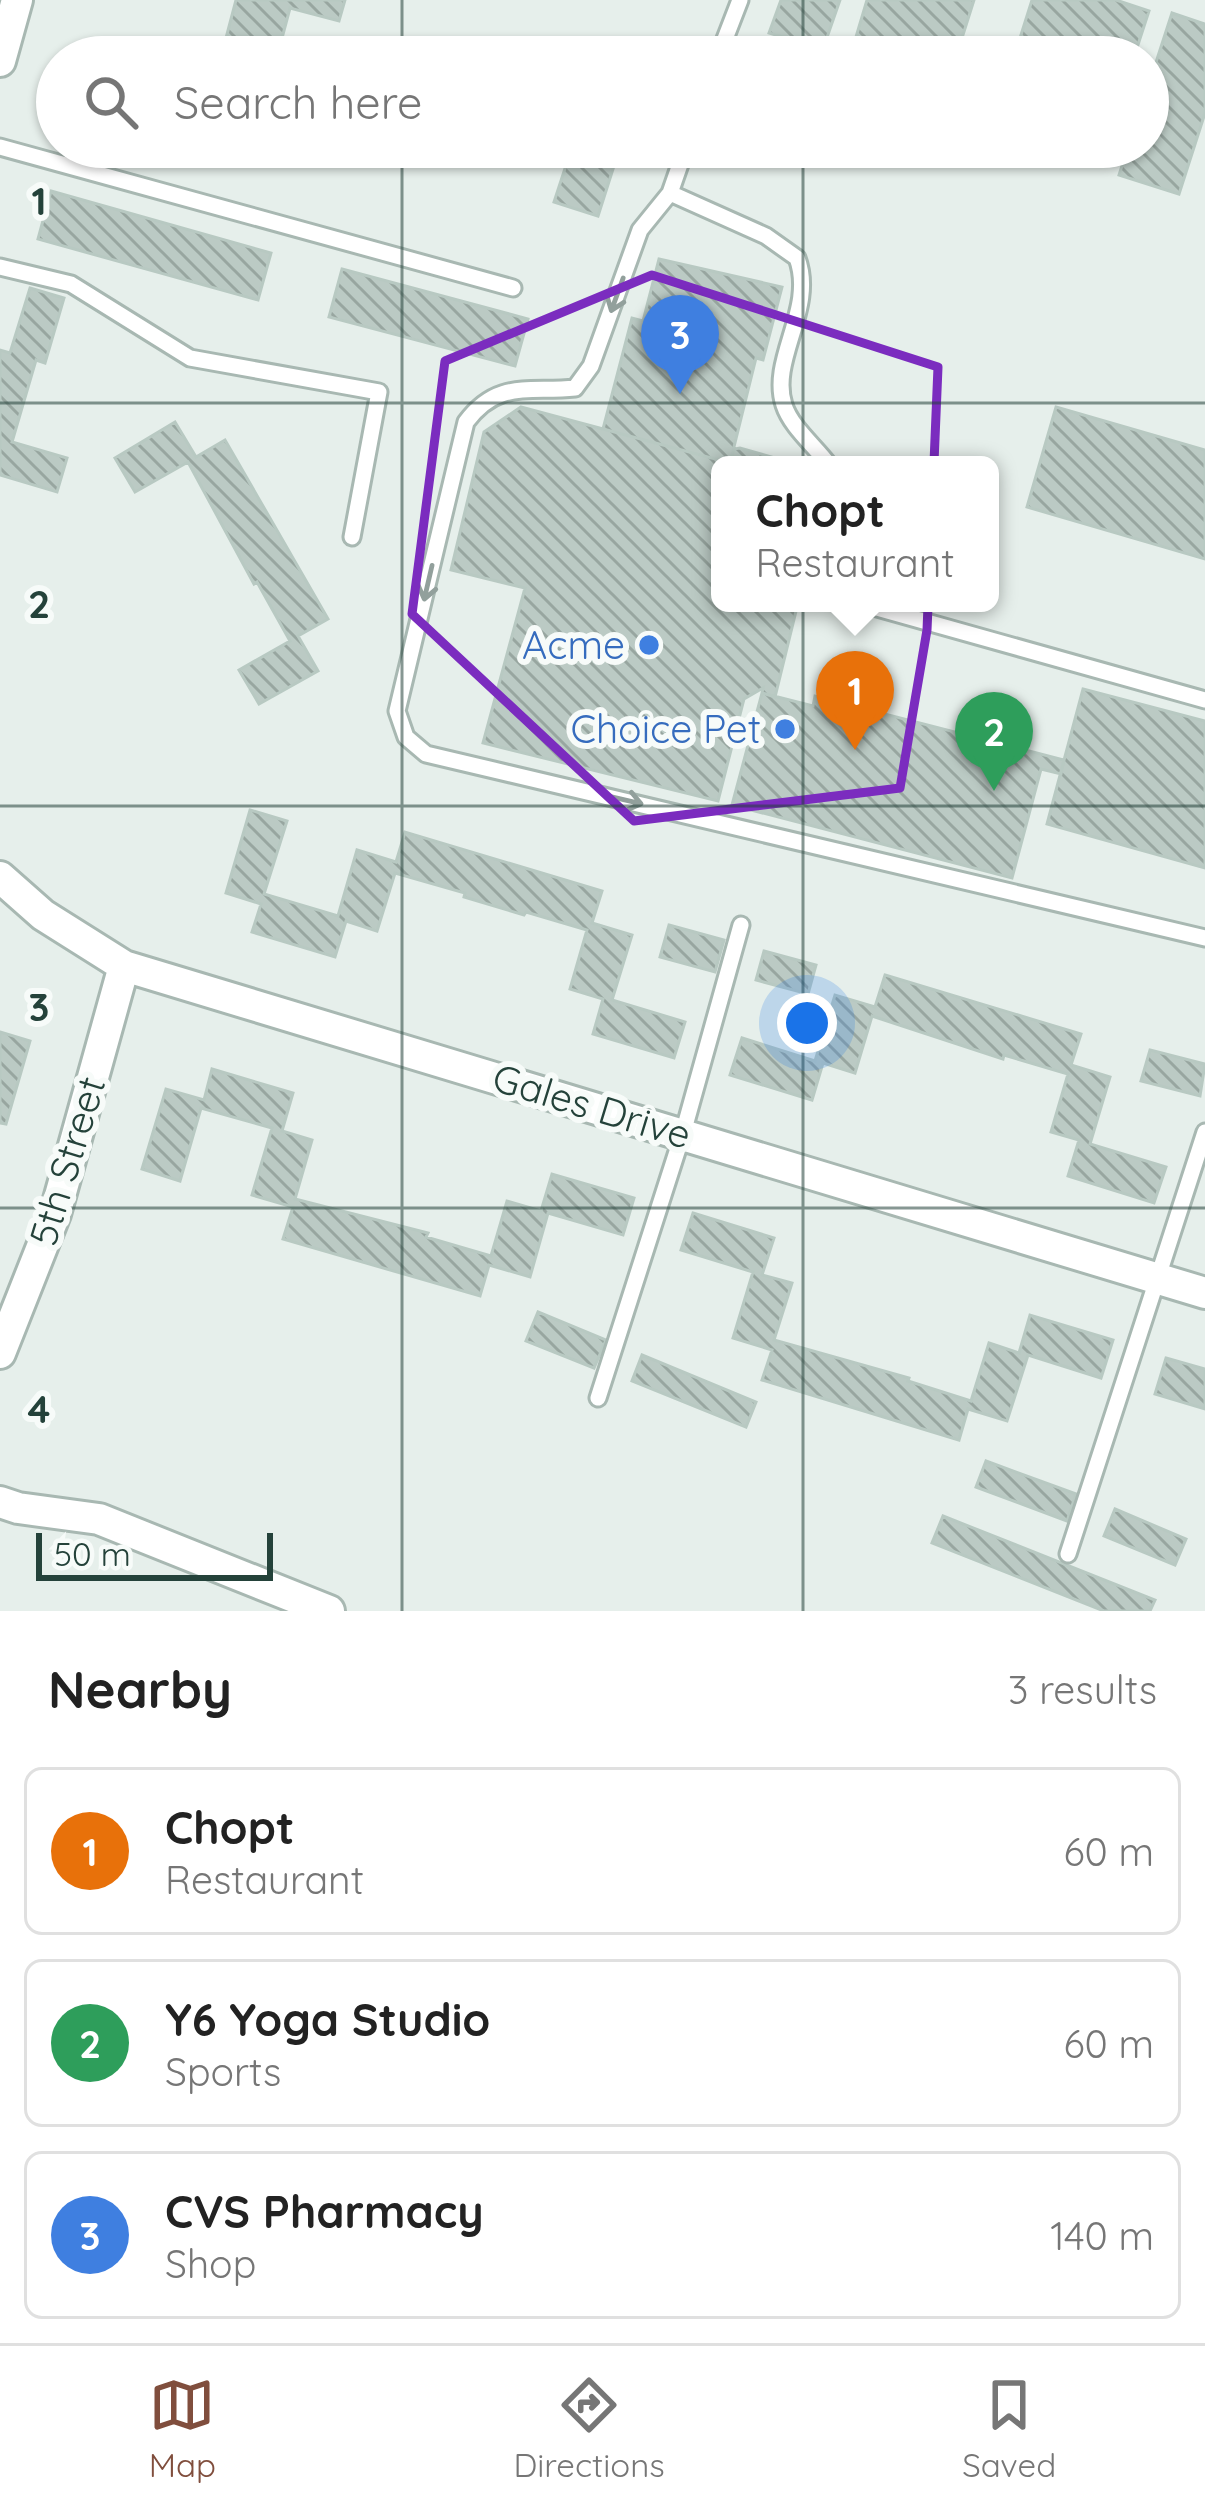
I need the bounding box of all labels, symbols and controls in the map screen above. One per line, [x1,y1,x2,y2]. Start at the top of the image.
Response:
search box [36,36,1169,168]
icon: search [78,69,144,135]
text: Search here [174,74,422,130]
text: 1 [31,176,47,225]
one-way arrow [604,276,626,313]
pin: 3 [641,295,719,394]
popup [711,456,999,612]
text: Chopt [756,482,885,538]
text: Restaurant [756,538,954,587]
one-way arrow [415,564,438,602]
text: 2 [28,579,50,628]
place label: Acme [522,620,625,669]
marker: Acme [636,632,662,658]
pin: 1 [816,651,894,750]
pin: 2 [955,692,1033,791]
place label: Choice Pet [570,704,761,753]
marker: Choice Pet [772,716,798,742]
one-way arrow [605,790,643,813]
text: 3 [29,982,49,1031]
your location [777,993,837,1053]
street label: Gales Drive [487,1052,697,1159]
street label: 5th Street [18,1071,115,1251]
text: 4 [28,1384,50,1433]
scale bar [36,1527,273,1580]
text: 50 m [54,1533,131,1574]
text: Nearby [48,1657,232,1721]
text: 3 results [1008,1665,1157,1714]
text: Chopt [165,1799,294,1855]
text: 1 [82,1827,98,1876]
text: 60 m [1064,1827,1154,1876]
text: Restaurant [165,1855,364,1904]
text: Y6 Yoga Studio [165,1991,490,2047]
text: 2 [79,2019,101,2068]
text: 60 m [1064,2019,1154,2068]
text: Sports [165,2047,281,2096]
text: CVS Pharmacy [165,2183,484,2239]
text: 3 [80,2211,100,2260]
text: 140 m [1050,2211,1154,2260]
text: Shop [165,2239,256,2288]
tab: Map [149,2372,216,2485]
tab: Directions [513,2372,665,2485]
tab: Saved [962,2372,1056,2485]

